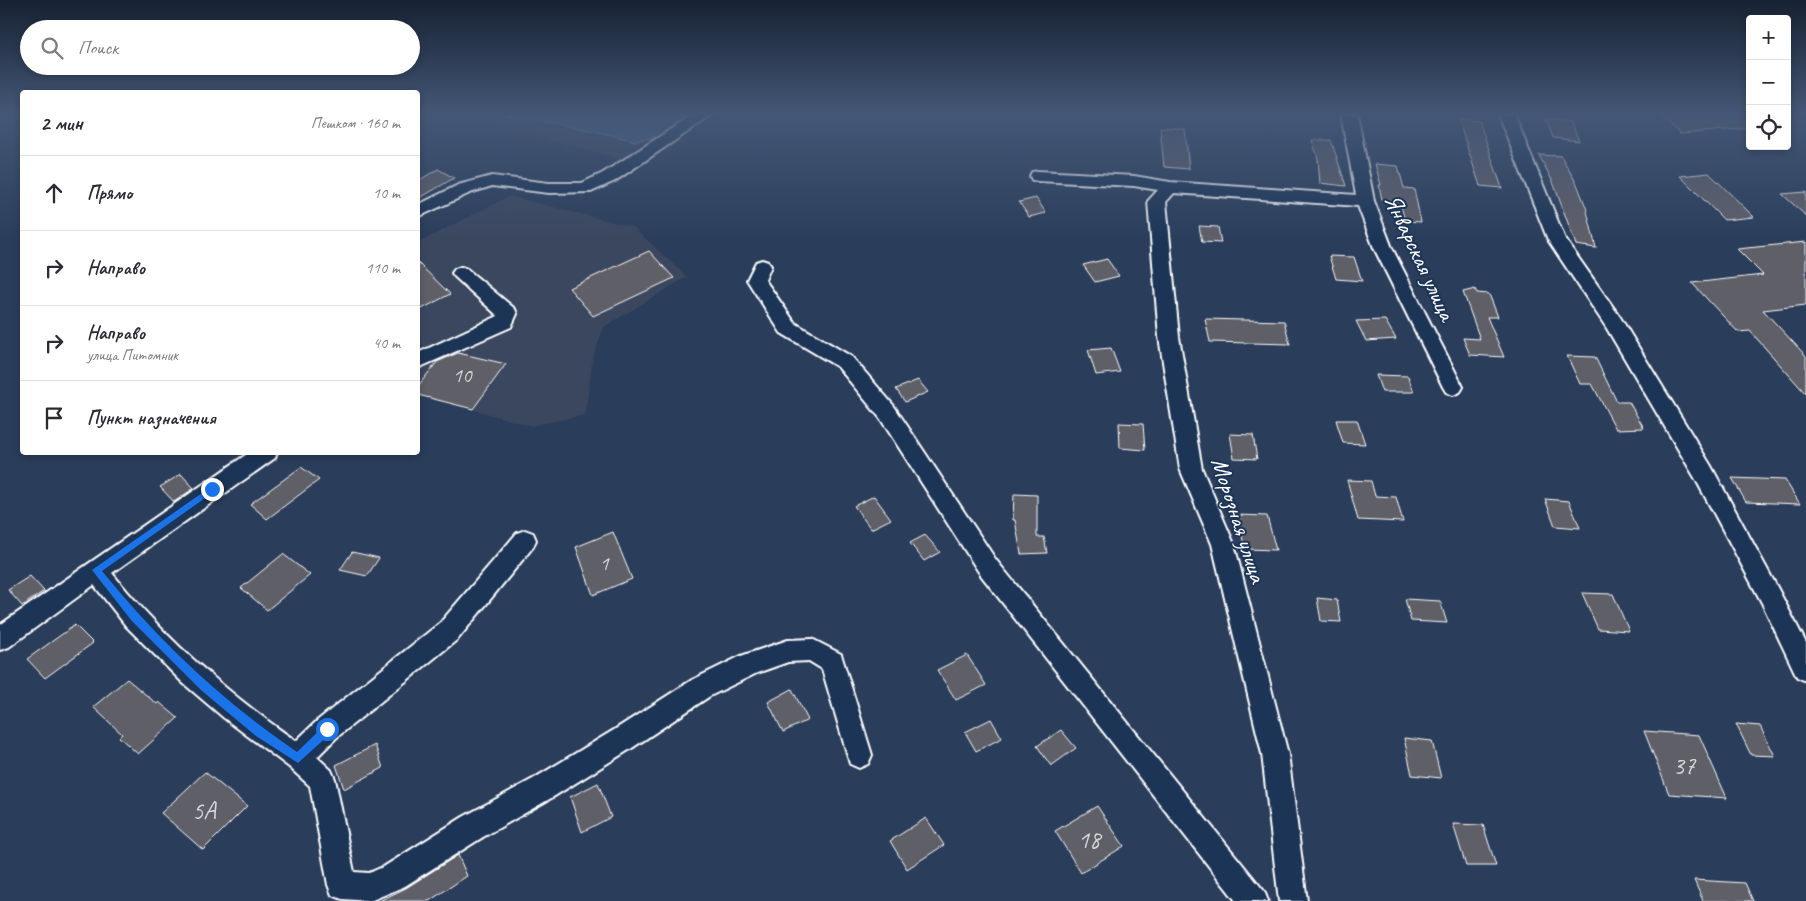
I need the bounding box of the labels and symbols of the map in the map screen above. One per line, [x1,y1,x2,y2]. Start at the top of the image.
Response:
street label: Январская улица [1378,189,1463,327]
house number: 10 [453,362,473,388]
street label: Морозная улица [1205,454,1274,588]
route end [201,478,224,501]
house number: 1 [599,550,610,576]
route start [316,718,339,741]
house number: 37 [1673,750,1697,782]
house number: 5А [192,795,217,827]
house number: 18 [1078,824,1103,856]

